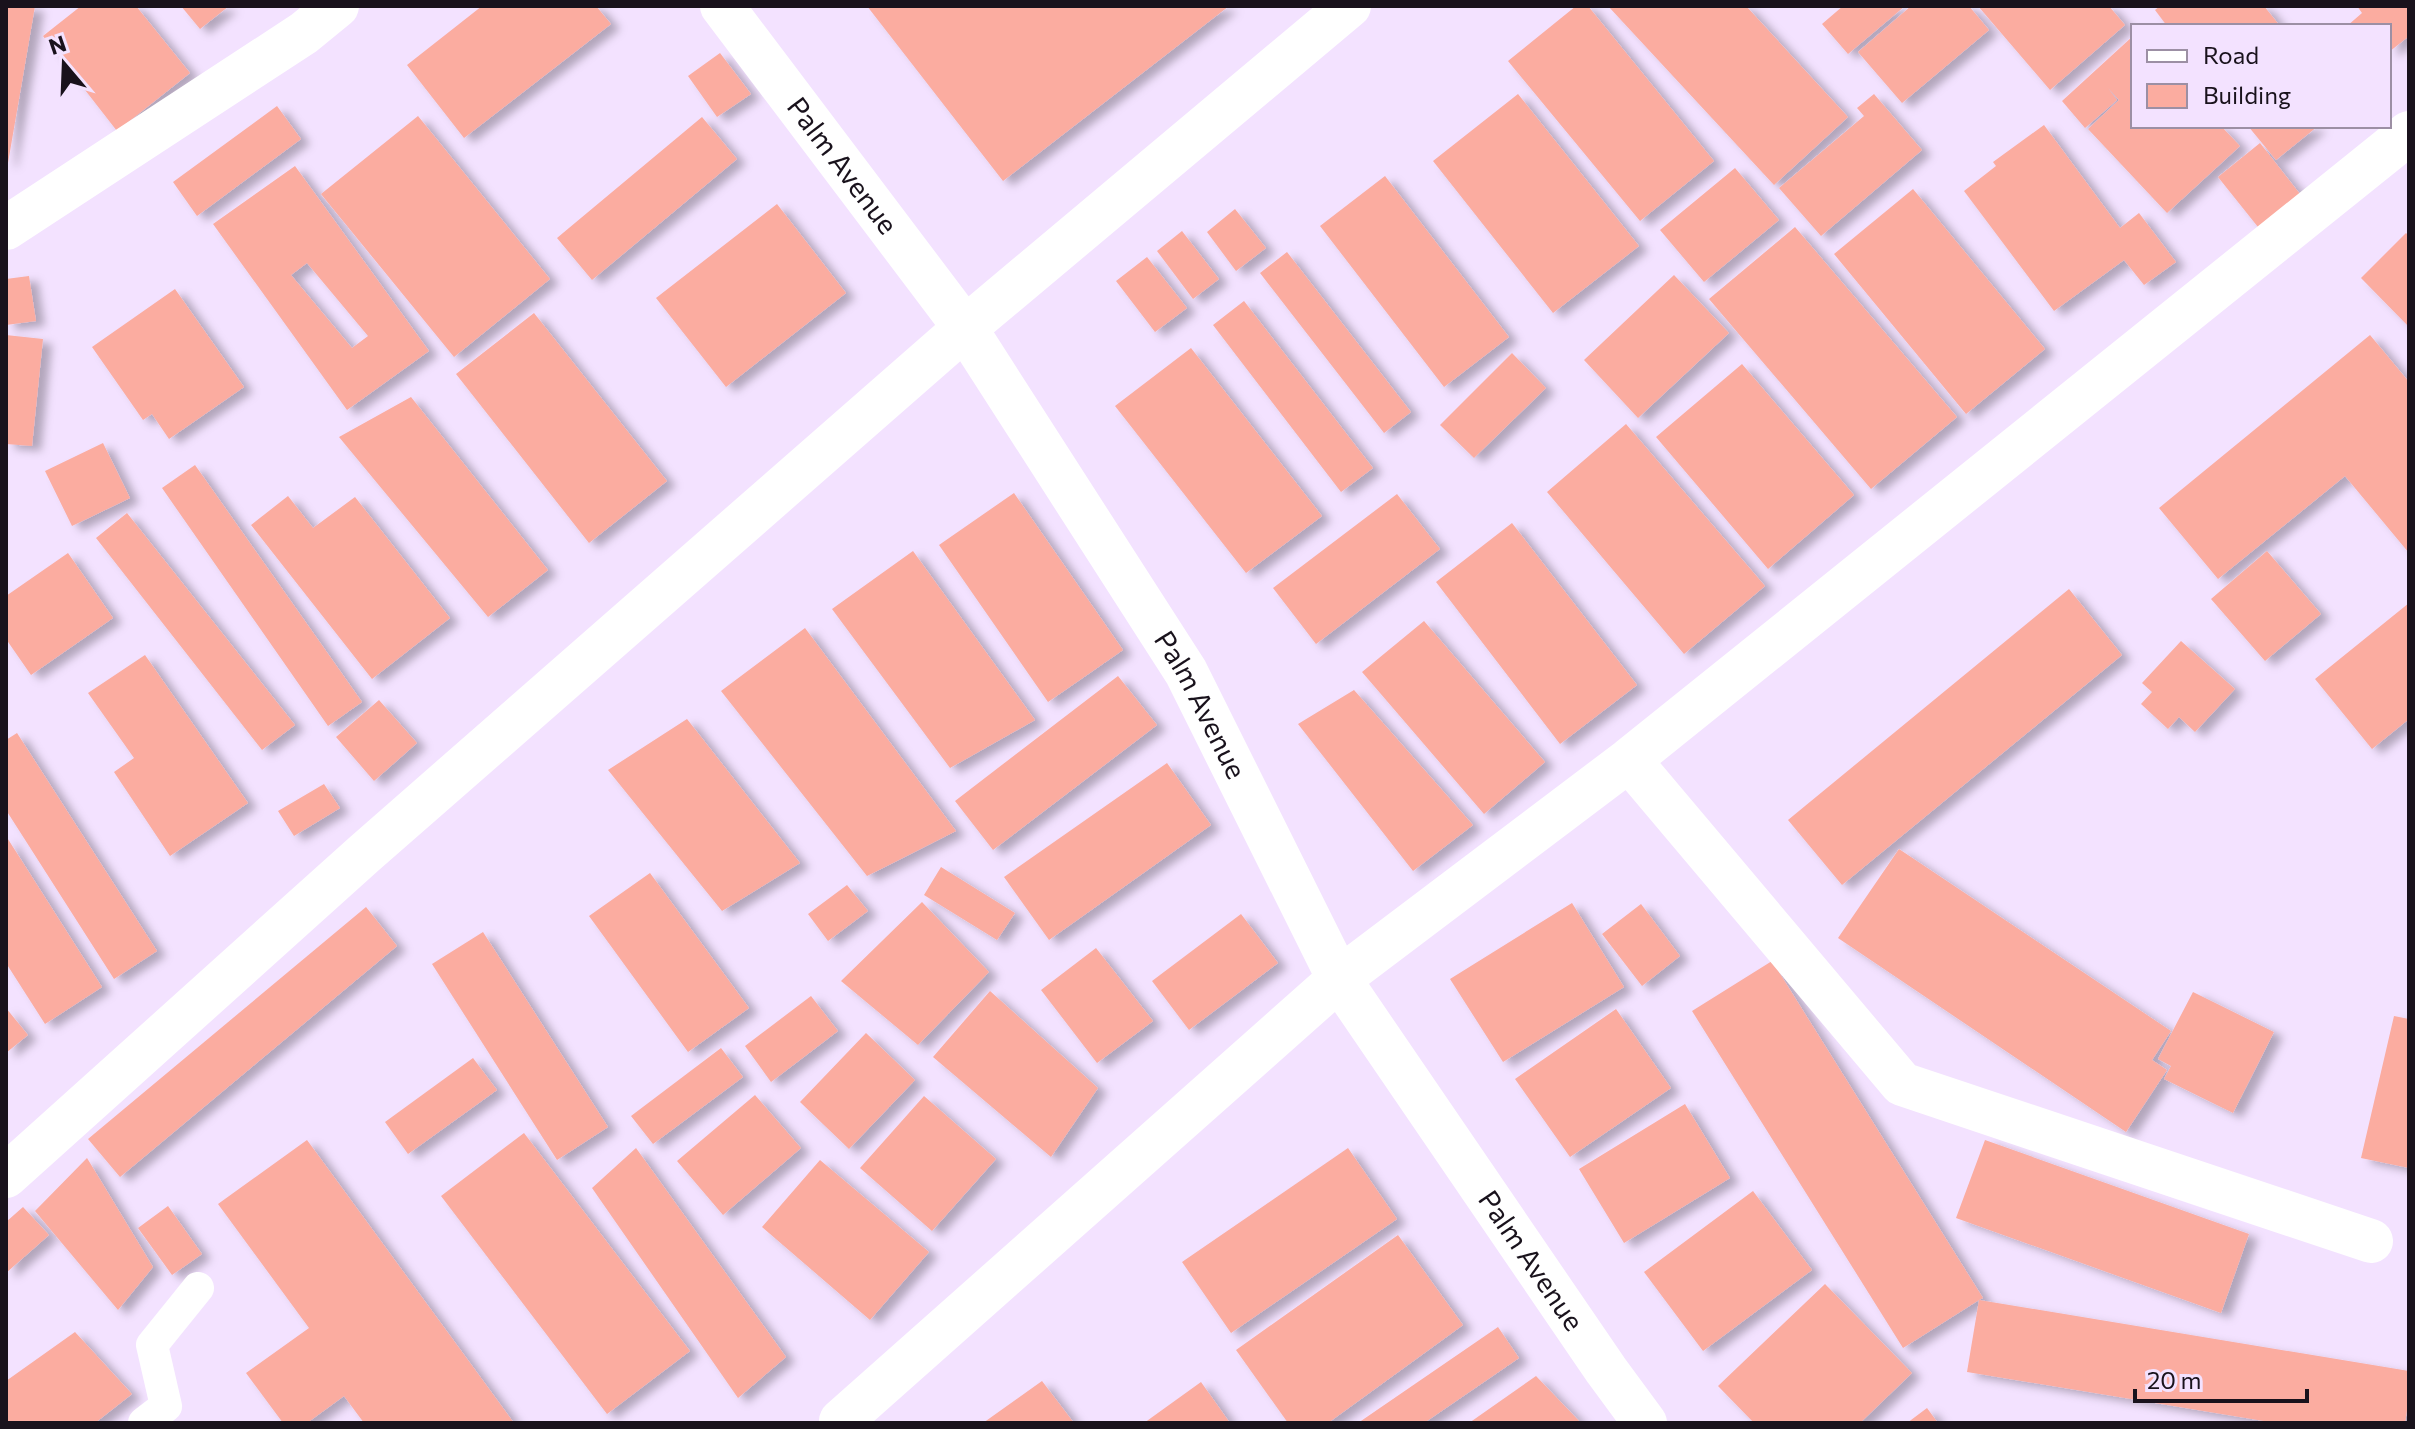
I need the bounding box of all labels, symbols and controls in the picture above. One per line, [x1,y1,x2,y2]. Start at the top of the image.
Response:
north arrow [24,24,104,104]
legend [2131,24,2391,128]
text: N [45,29,70,60]
text: Road [2203,40,2259,69]
text: Building [2203,80,2291,109]
street label: Palm Avenue [781,90,906,240]
street label: Palm Avenue [1148,624,1254,784]
street label: Palm Avenue [1472,1183,1592,1337]
scale bar [2135,1353,2307,1403]
text: 20 m [2147,1365,2201,1394]

